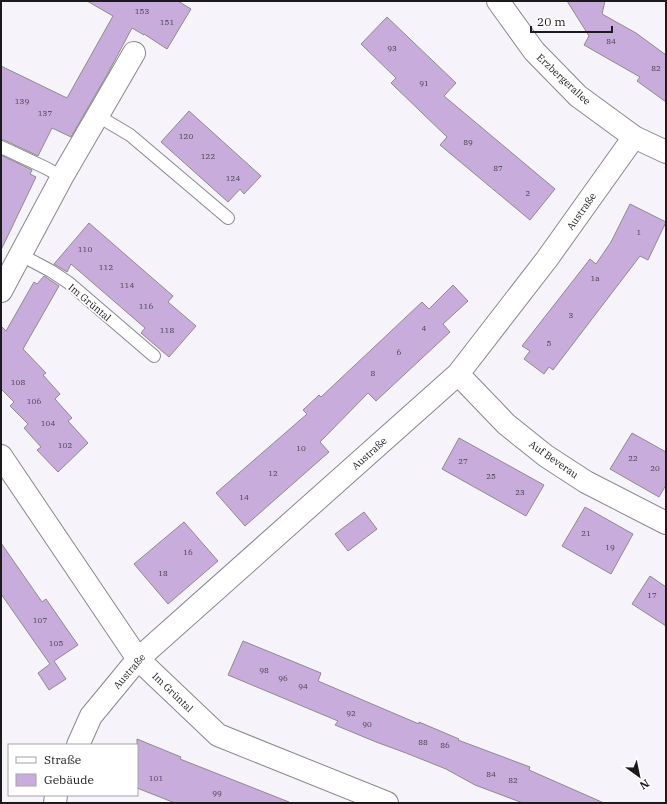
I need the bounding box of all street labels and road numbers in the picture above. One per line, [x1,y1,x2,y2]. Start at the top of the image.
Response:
street label: Erzbergerallee [534,51,593,108]
street label: Austraße [564,190,599,233]
street label: Im Grüntal [66,281,114,324]
street label: Austraße [349,434,390,473]
street label: Auf Beverau [527,438,581,481]
street label: Austraße [110,651,148,692]
street label: Im Grüntal [150,670,196,715]

